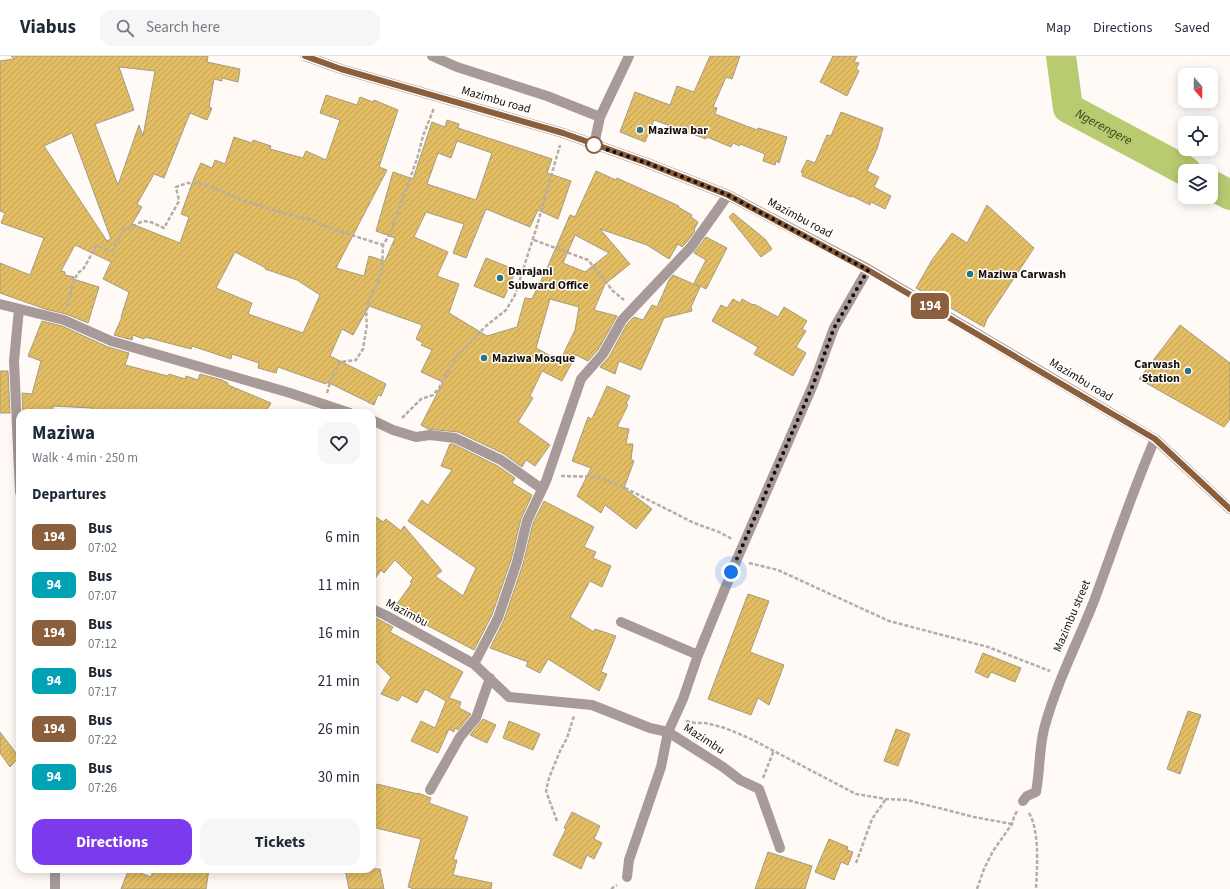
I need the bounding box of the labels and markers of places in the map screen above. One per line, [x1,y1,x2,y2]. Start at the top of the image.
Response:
place label: Maziwa bar [648,122,708,139]
marker: Maziwa bar [635,125,645,135]
unlabelled marker [585,136,603,154]
place label: Darajani Subward Office [508,263,589,294]
place label: Maziwa Carwash [978,266,1066,283]
marker: Maziwa Carwash [965,269,975,279]
marker: Darajani Subward Office [495,273,505,283]
place label: Maziwa Mosque [492,350,575,367]
marker: Maziwa Mosque [479,353,489,363]
place label: Carwash Station [1134,356,1180,387]
marker: Carwash Station [1183,366,1193,376]

